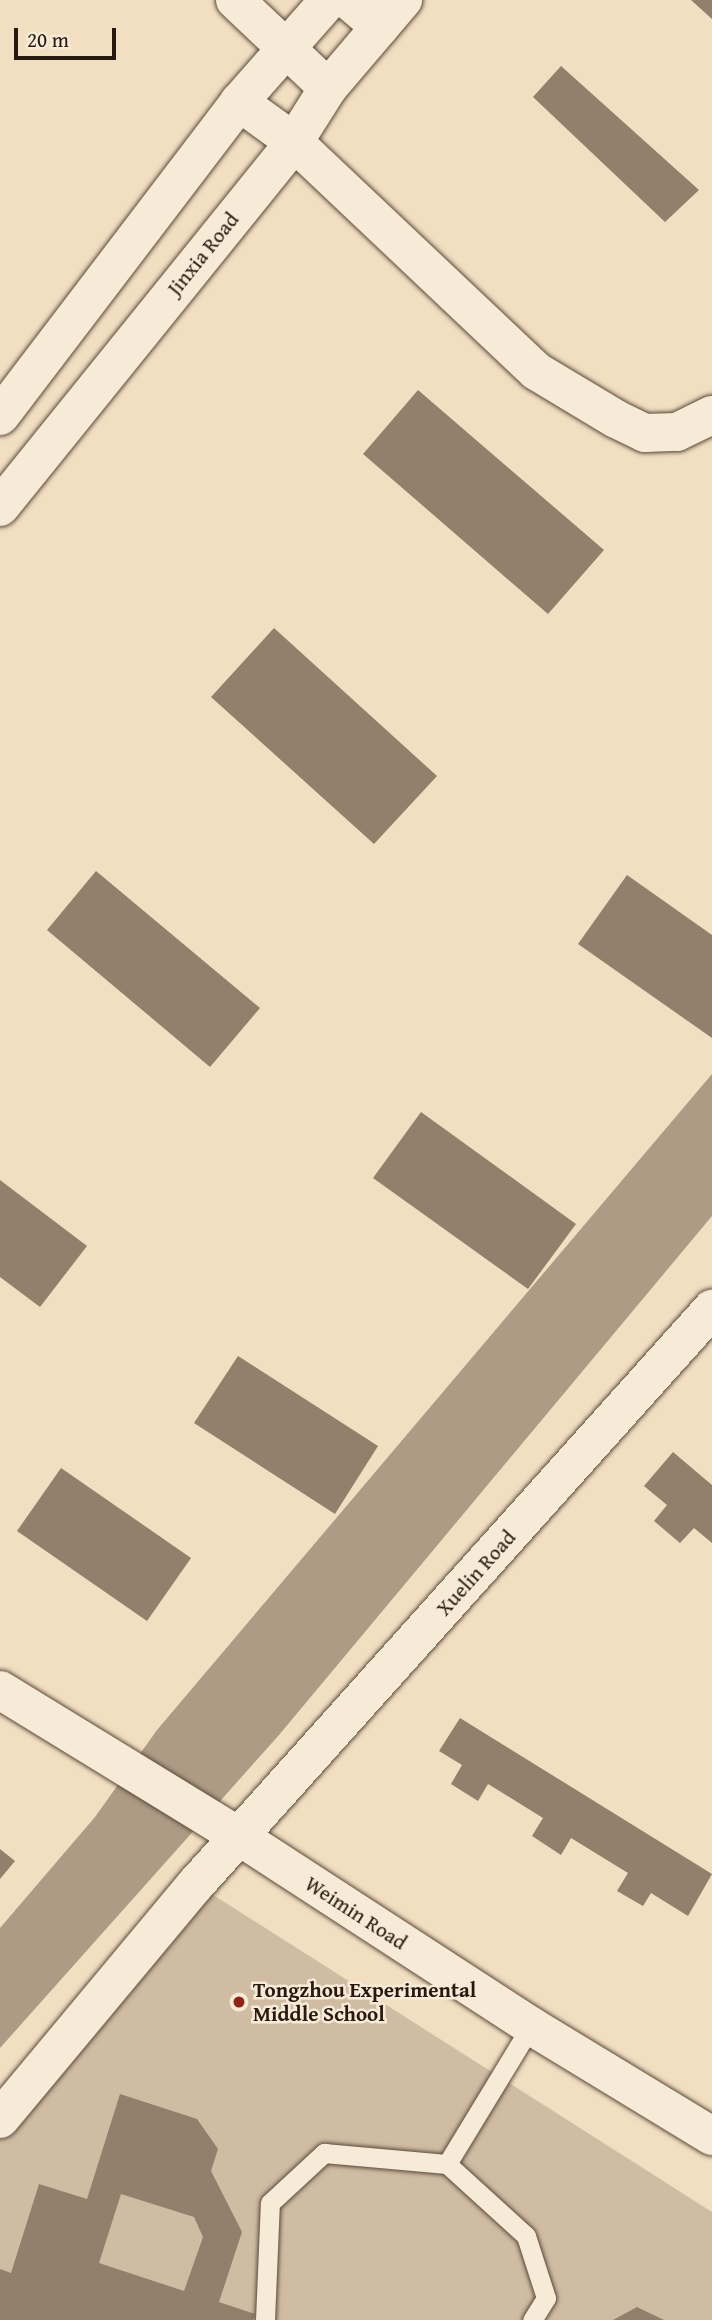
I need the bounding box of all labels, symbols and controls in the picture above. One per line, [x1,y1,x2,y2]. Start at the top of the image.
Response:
scale bar [18,14,119,58]
text: 20 m [27,24,69,55]
street label: Jinxia Road [162,207,244,301]
street label: Xuelin Road [431,1525,521,1621]
street label: Weimin Road [300,1871,412,1955]
place label: Tongzhou Experimental Middle School [253,1977,476,2027]
marker: Tongzhou Experimental Middle School [231,1994,247,2010]

